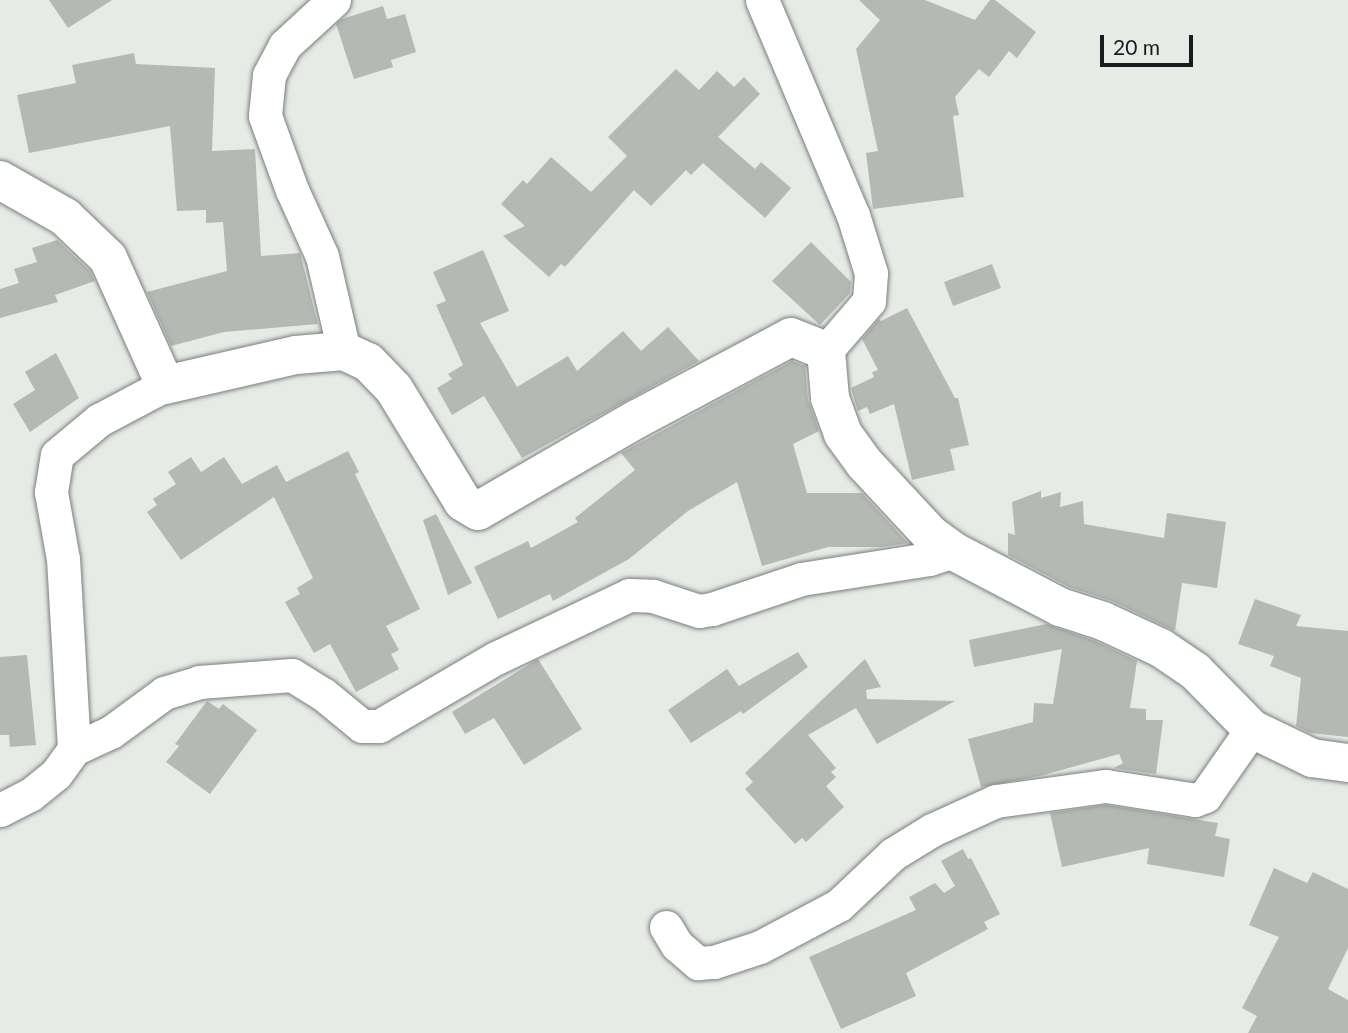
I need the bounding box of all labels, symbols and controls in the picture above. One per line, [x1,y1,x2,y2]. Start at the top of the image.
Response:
scale bar [1103,21,1196,65]
text: 20 m [1113,34,1160,59]

